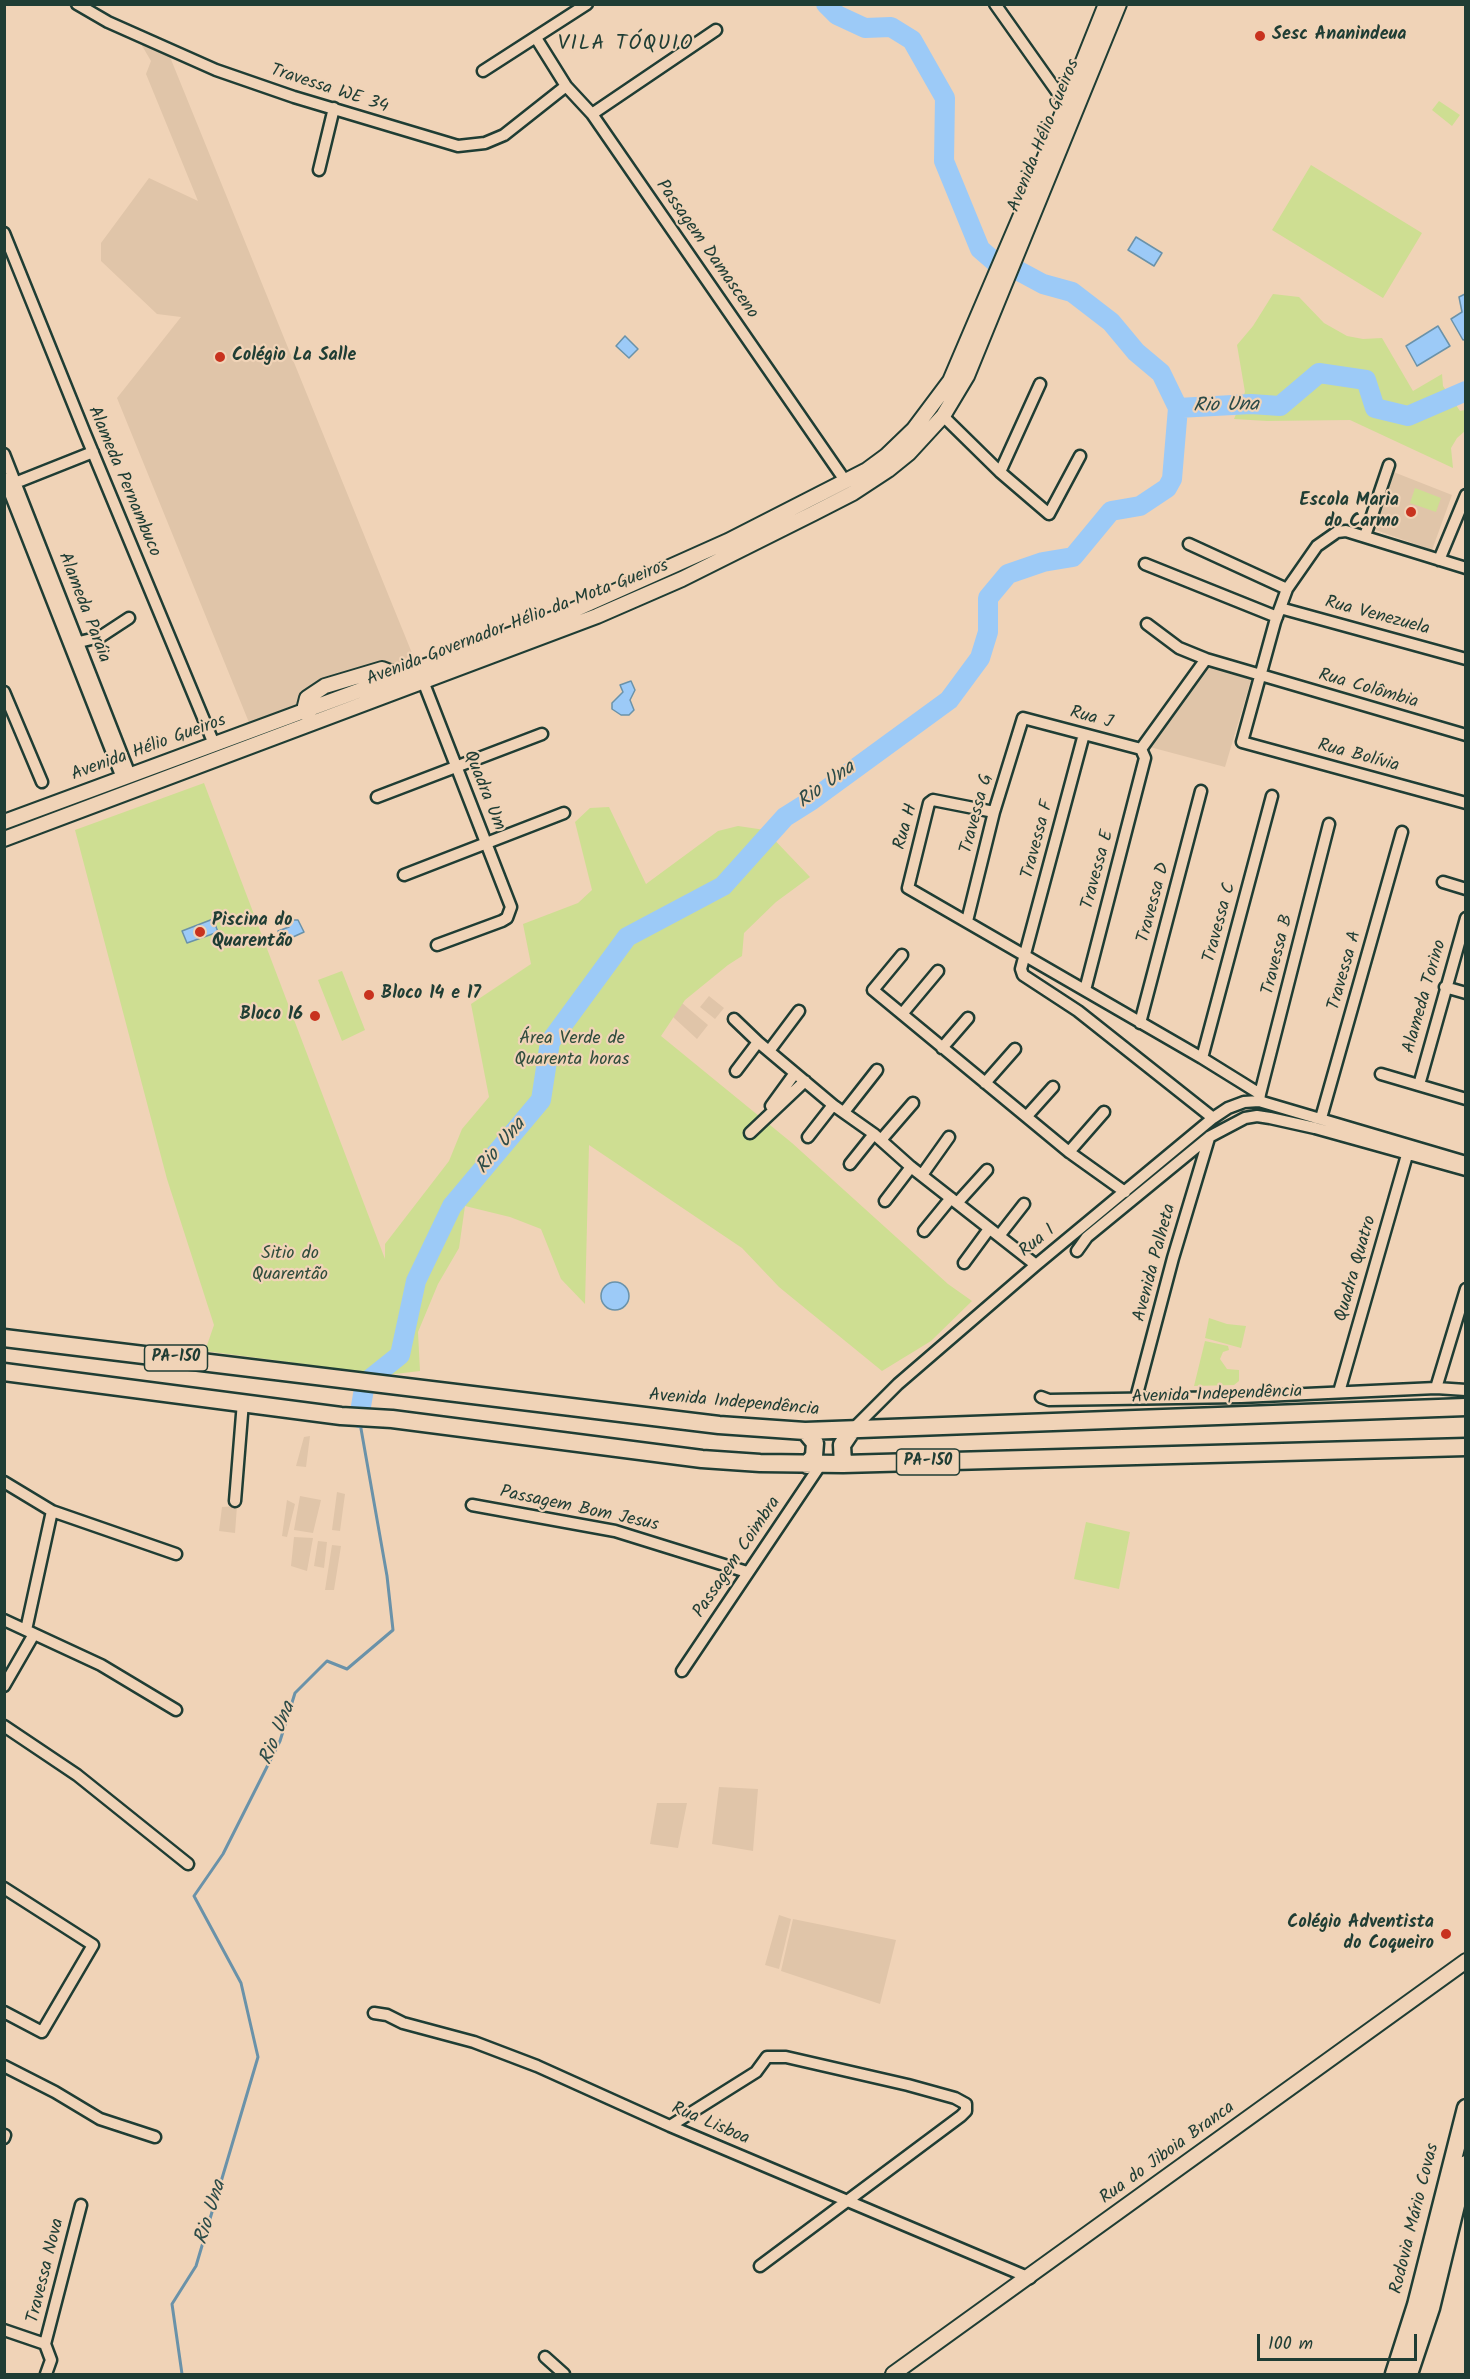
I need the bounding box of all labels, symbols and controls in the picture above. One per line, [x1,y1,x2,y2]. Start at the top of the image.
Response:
place label: Sesc Ananindeua [1272,25,1406,47]
marker: Sesc Ananindeua [1253,29,1267,43]
district label: VILA TÓQUIO [558,32,694,58]
street label: Avenida Hélio Gueiros [1004,56,1086,216]
street label: Travessa WE 34 [267,61,391,119]
street label: Passagem Damasceno [650,176,762,324]
place label: Colégio La Salle [232,346,356,368]
marker: Colégio La Salle [213,350,227,364]
water label: Rio Una [1193,394,1259,420]
street label: Alameda Pernambuco [82,404,164,560]
place label: Escola Maria do Carmo [1300,491,1399,534]
marker: Escola Maria do Carmo [1404,505,1418,519]
street label: Alameda Paráia [52,550,114,666]
street label: Avenida Governador Hélio da Mota Gueiros [364,556,672,692]
street label: Rua Venezuela [1322,593,1432,641]
street label: Rua Colômbia [1316,665,1420,715]
street label: Rua J [1067,703,1115,735]
street label: Avenida Hélio Gueiros [69,711,229,787]
street label: Rua Bolívia [1315,736,1401,778]
street label: Quadra Um [457,748,509,834]
water label: Rio Una [793,757,861,815]
street label: Travessa G [957,772,999,856]
street label: Travessa F [1018,799,1060,881]
street label: Rua H [890,801,924,853]
street label: Travessa E [1078,828,1120,912]
street label: Travessa D [1134,860,1176,946]
street label: Travessa C [1200,881,1242,965]
place label: Piscina do Quarentão [212,911,293,954]
street label: Travessa B [1259,913,1299,997]
marker: Piscina do Quarentão [193,925,207,939]
street label: Travessa A [1324,929,1368,1013]
street label: Alameda Torino [1400,938,1452,1056]
place label: Bloco 14 e 17 [381,984,481,1006]
marker: Bloco 14 e 17 [362,988,376,1002]
place label: Bloco 16 [240,1005,303,1027]
marker: Bloco 16 [308,1009,322,1023]
park label: Área Verde de Quarenta horas [515,1029,629,1072]
water label: Rio Una [472,1114,532,1180]
street label: Avenida Palheta [1130,1202,1182,1324]
street label: Quadra Quatro [1332,1214,1382,1324]
street label: Rua I [1016,1221,1060,1263]
park label: Sitio do Quarentão [252,1244,328,1286]
road number: PA-150 [144,1345,207,1371]
street label: Avenida Independência [1131,1382,1303,1410]
street label: Avenida Independência [648,1386,820,1422]
road number: PA-150 [896,1449,960,1475]
street label: Passagem Bom Jesus [498,1483,660,1537]
street label: Passagem Coimbra [689,1493,787,1623]
water label: Rio Una [256,1699,302,1769]
place label: Colégio Adventista do Coqueiro [1287,1913,1434,1956]
marker: Colégio Adventista do Coqueiro [1439,1927,1453,1941]
street label: Rua do Jiboia Branca [1096,2098,1240,2210]
street label: Rua Lisboa [668,2099,752,2151]
street label: Rodovia Mário Covas [1387,2142,1445,2296]
water label: Rio Una [191,2178,233,2248]
street label: Travessa Nova [24,2216,70,2326]
scale bar [1260,2322,1420,2360]
text: 100 m [1268,2330,1313,2359]

